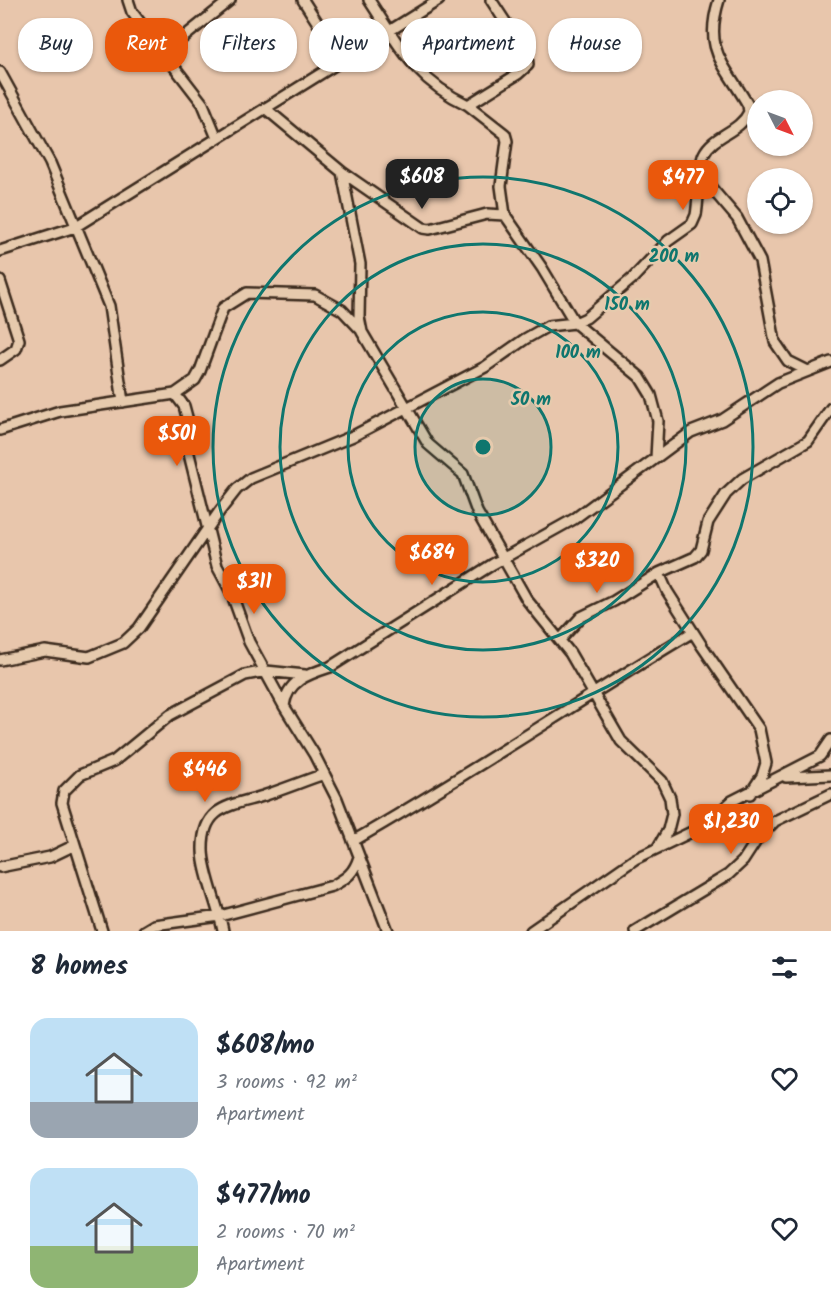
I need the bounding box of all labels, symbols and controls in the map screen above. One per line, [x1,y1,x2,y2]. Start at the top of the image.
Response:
chip: Buy [18,18,93,72]
chip: Rent [105,18,188,72]
chip: Filters [200,18,297,72]
chip: New [309,18,389,72]
chip: Apartment [401,18,536,72]
chip: House [548,18,642,72]
north arrow [747,90,813,156]
map controls [747,90,813,234]
pin: $608 [386,159,458,210]
pin: $477 [647,160,719,211]
text: $608 [400,162,444,194]
text: $477 [662,163,704,195]
button: locate [747,168,813,234]
text: 200 m [649,243,700,272]
text: 150 m [604,291,650,320]
text: 100 m [555,339,601,368]
text: 50 m [510,386,551,415]
pin: $501 [141,416,213,467]
text: $501 [158,419,196,451]
centre of rings [473,437,493,457]
pin: $684 [396,535,468,586]
text: $684 [409,538,455,570]
pin: $320 [561,543,633,594]
text: $320 [575,546,619,578]
pin: $311 [218,564,290,615]
text: $311 [237,567,271,599]
pin: $446 [169,752,241,803]
text: $446 [183,755,227,787]
pin: $1,230 [682,804,780,855]
text: $1,230 [703,807,759,839]
text: 8 homes [30,946,128,988]
icon: filters [768,951,801,984]
text: $608/mo [216,1025,315,1067]
icon: home [78,1042,150,1114]
icon: heart [768,1062,801,1095]
text: 3 rooms · 92 m² [216,1067,357,1099]
text: Apartment [216,1099,305,1131]
text: $477/mo [216,1175,311,1217]
icon: home [78,1192,150,1264]
icon: heart [768,1212,801,1245]
text: 2 rooms · 70 m² [216,1217,355,1249]
text: Apartment [216,1249,305,1281]

